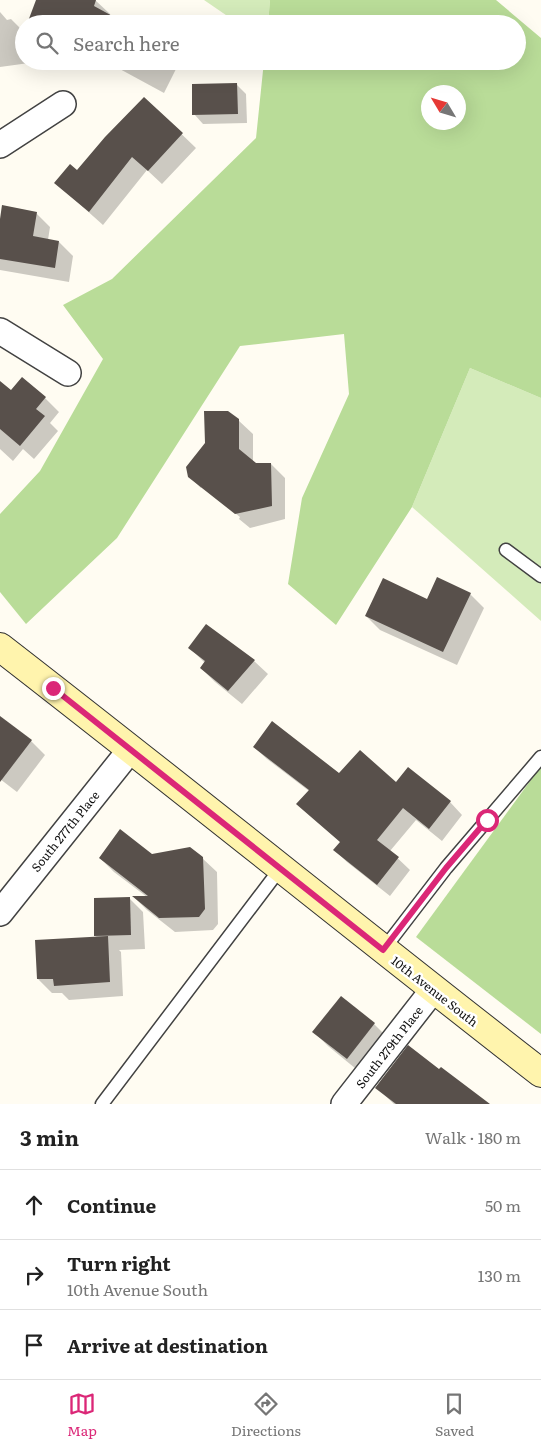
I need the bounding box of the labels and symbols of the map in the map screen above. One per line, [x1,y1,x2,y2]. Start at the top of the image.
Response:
north arrow [421,85,466,130]
route end [42,677,65,700]
street label: South 277th Place [27,787,103,875]
route start [476,809,499,832]
street label: 10th Avenue South [388,951,482,1031]
street label: South 279th Place [351,1002,427,1092]

